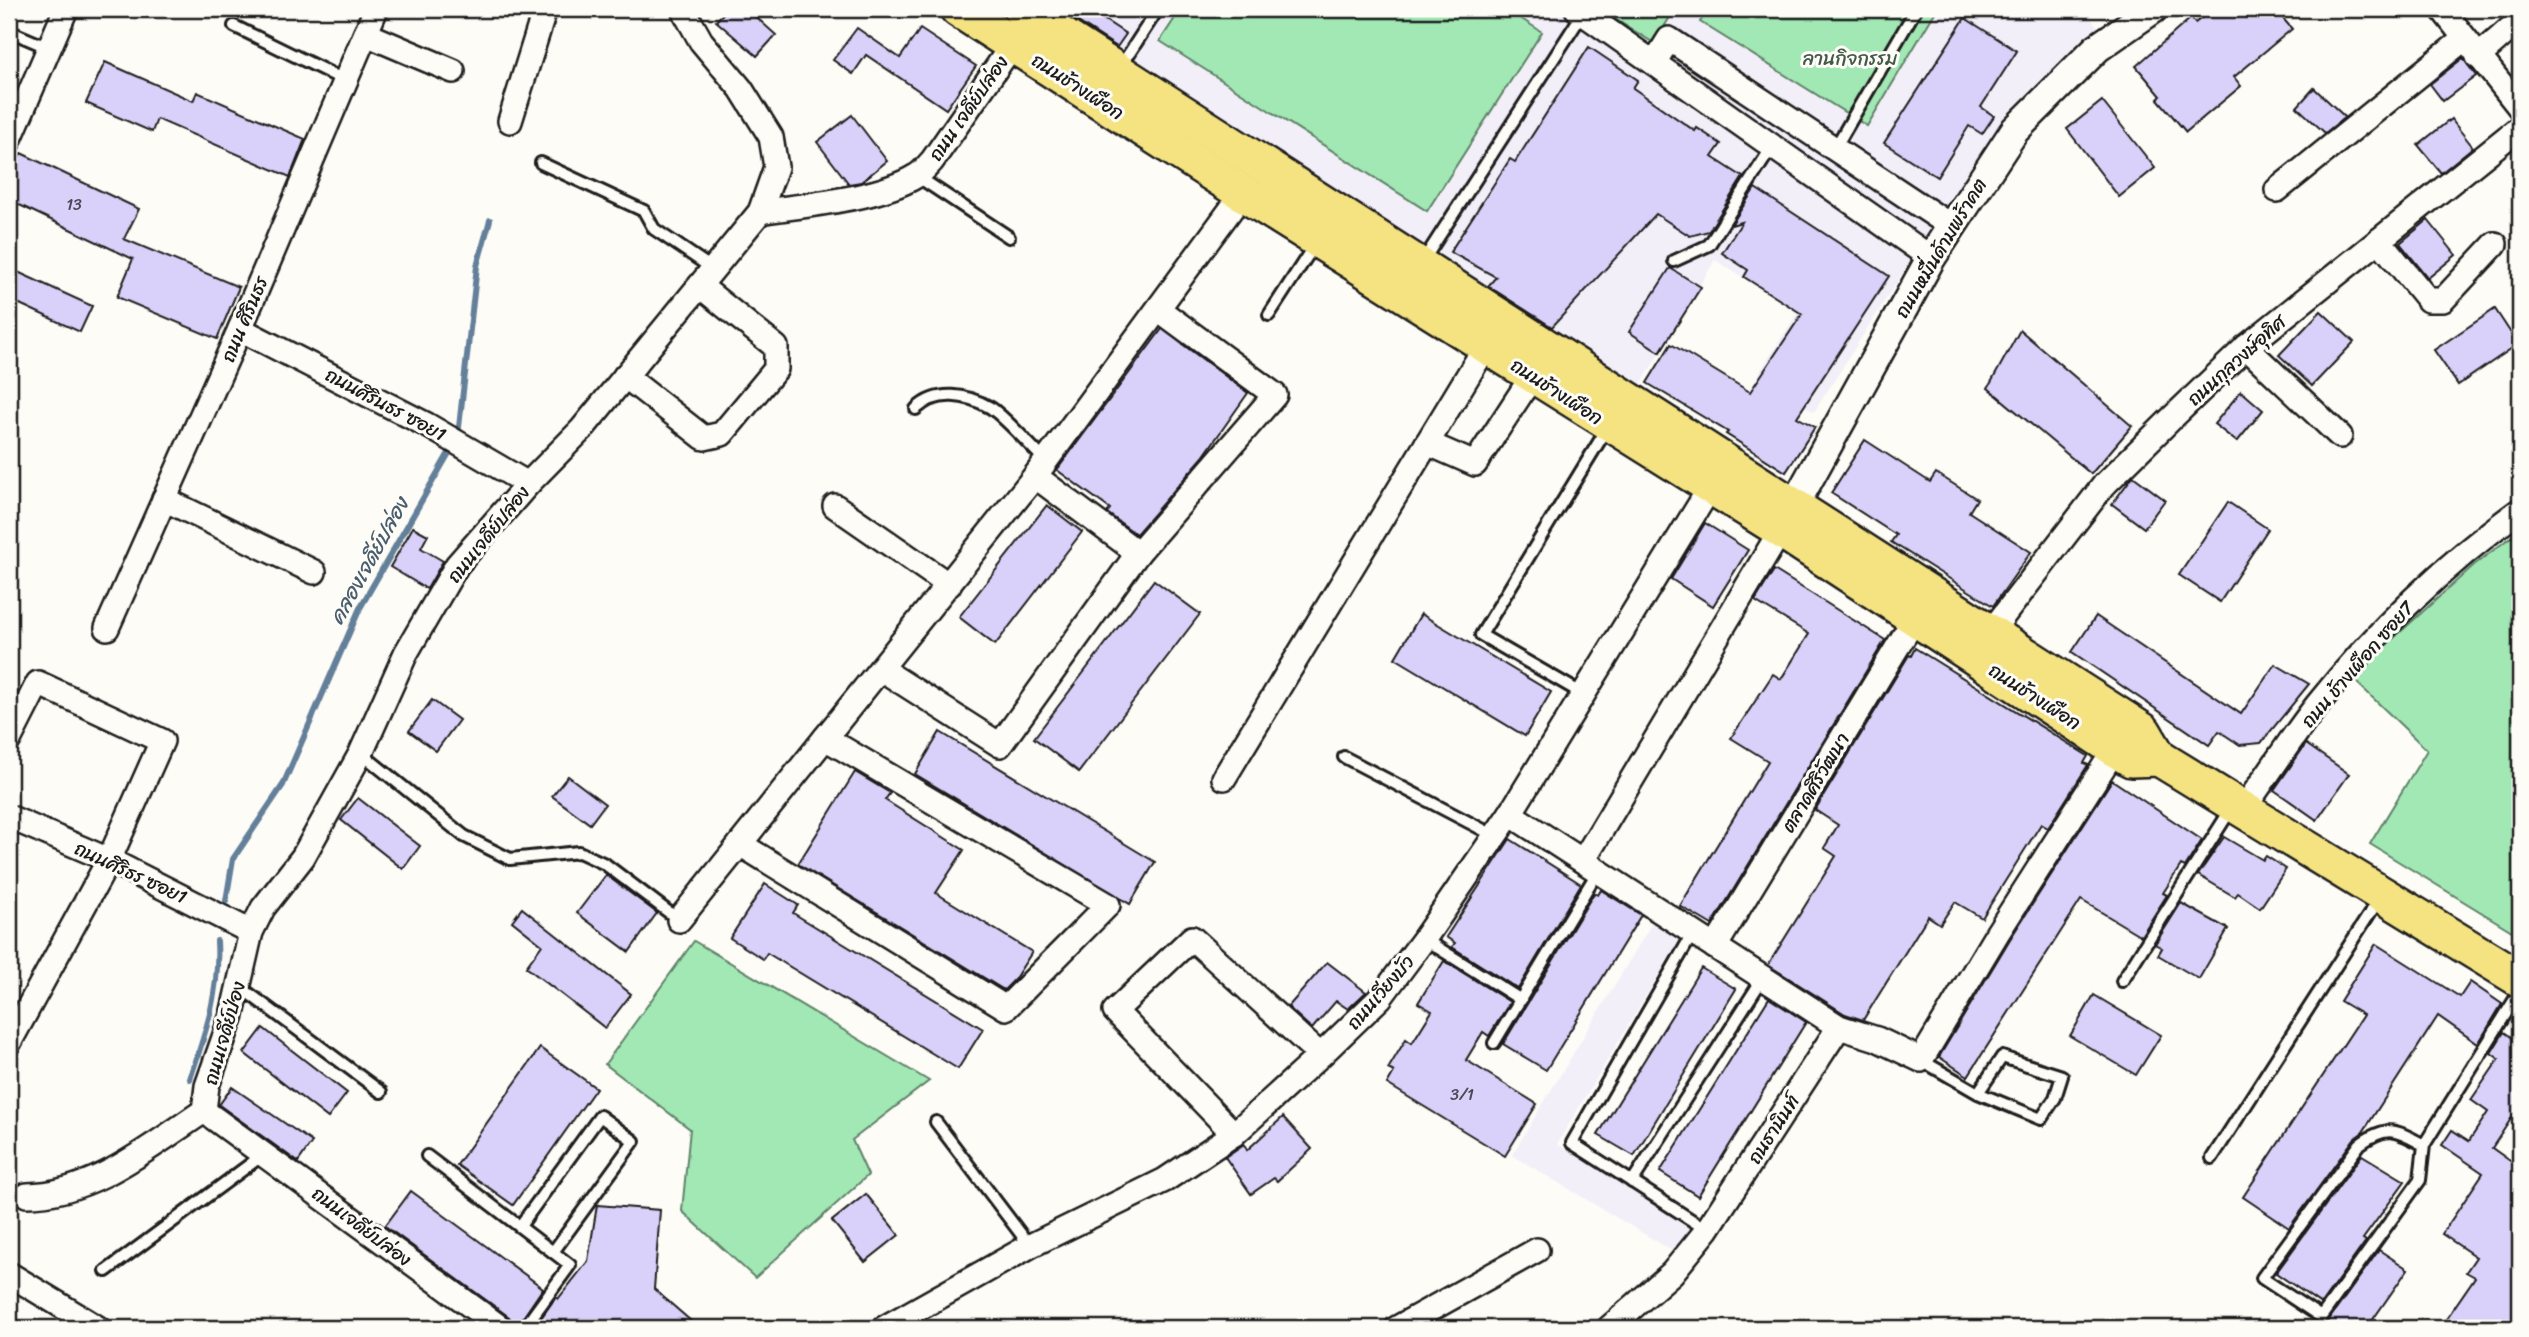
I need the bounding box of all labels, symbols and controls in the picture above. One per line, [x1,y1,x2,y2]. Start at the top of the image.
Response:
park label: ลานกิจกรรม [1803,42,1898,75]
street label: ถนนช้างเผือก [1025,44,1131,129]
street label: ถนน เจดีย์ปล่อง [920,48,1017,168]
street label: ถนนหมื่่นด้ามพร้าคต [1885,172,1995,325]
house number: 13 [66,190,82,219]
street label: ถนน ศิรินธร [211,270,278,368]
street label: ถนนกุลวงษ์อุทิศ [2179,305,2295,414]
street label: ถนนช้างเผือก [1504,349,1610,434]
street label: ถนนศิรินธร ซอย1 [319,359,452,450]
street label: ถนนเจดีย์ปล่อง [438,478,539,591]
water label: คลองเจดีย์ปล่อง [318,488,421,632]
street label: ถนน ช้างเผือก ซอย7 [2292,592,2423,735]
street label: ถนนช้างเผือก [1982,654,2088,739]
street label: ตลาดศิริวัฒนา [1772,726,1858,839]
street label: ถนนศิริธร ซอย1 [69,832,193,913]
street label: ถนนเวียงบัว [1338,947,1423,1038]
street label: ถนนเจดีย์ป่อง [194,977,255,1089]
house number: 3/1 [1450,1080,1474,1109]
street label: ถนธานินท์ [1738,1085,1810,1171]
street label: ถนนเจดีย์ปล่อง [305,1178,419,1275]

